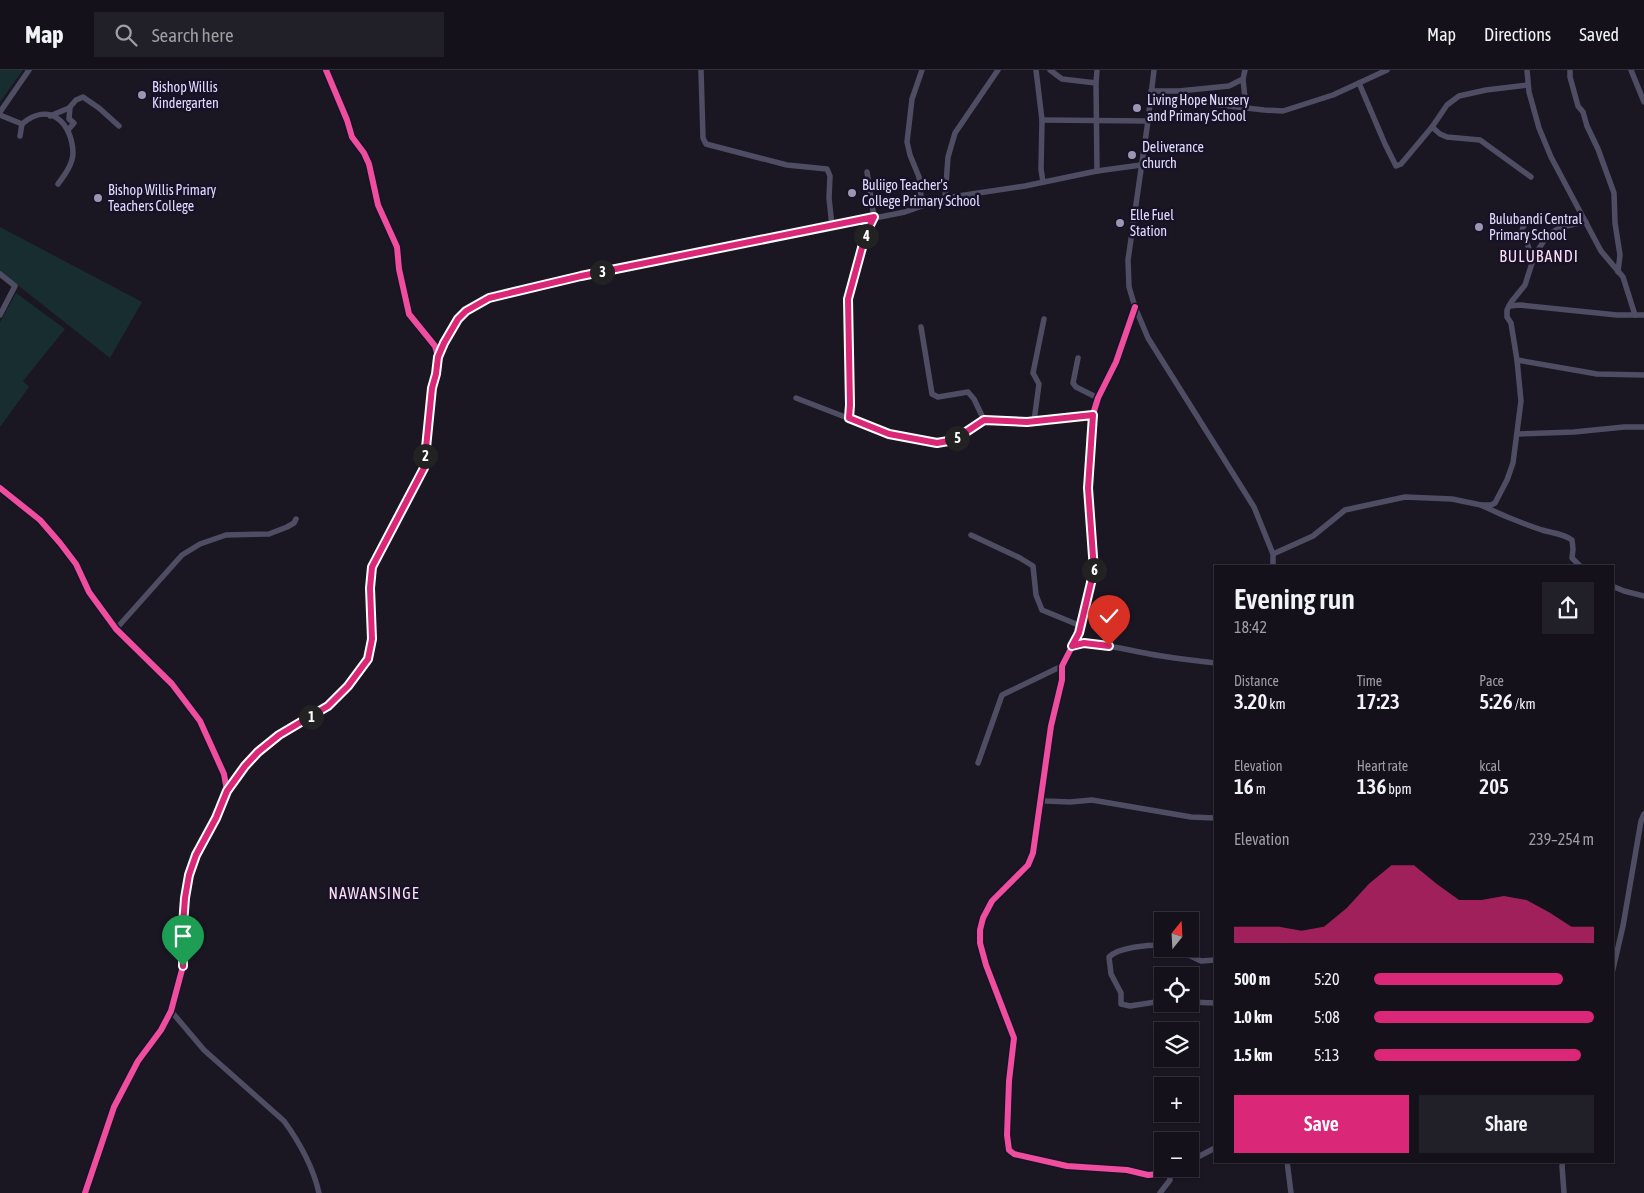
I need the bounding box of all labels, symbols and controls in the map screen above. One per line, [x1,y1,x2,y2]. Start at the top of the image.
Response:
search box [94,12,444,57]
text: Map [25,21,64,48]
icon: search [112,21,140,49]
text: Search here [152,24,234,46]
text: Map [1427,24,1456,45]
text: Directions [1484,24,1551,45]
text: Saved [1579,24,1619,45]
place label: Bishop Willis Kindergarten [152,79,219,111]
marker: Bishop Willis Kindergarten [136,89,148,101]
place label: Living Hope Nursery and Primary School [1147,92,1250,124]
marker: Living Hope Nursery and Primary School [1131,102,1143,114]
place label: Deliverance church [1142,139,1204,171]
marker: Deliverance church [1126,149,1138,161]
place label: Buliigo Teacher's College Primary School [862,177,980,209]
place label: Bishop Willis Primary Teachers College [108,182,217,214]
marker: Buliigo Teacher's College Primary School [846,187,858,199]
marker: Bishop Willis Primary Teachers College [92,192,104,204]
place label: Elle Fuel Station [1130,207,1174,239]
place label: Bulubandi Central Primary School [1489,211,1582,243]
marker: Elle Fuel Station [1114,217,1126,229]
marker: Bulubandi Central Primary School [1473,221,1485,233]
pin: 4 [854,224,878,248]
text: 4 [863,228,870,244]
district label: BULUBANDI [1499,247,1579,265]
pin: 3 [590,260,614,284]
text: 3 [599,264,606,280]
pin: 5 [944,426,970,450]
text: 5 [954,430,961,446]
pin: 2 [412,444,438,468]
text: 2 [422,448,429,464]
pin: 6 [1082,558,1106,582]
text: 6 [1091,562,1098,578]
button: share [1542,582,1594,634]
text: Evening run [1234,583,1355,615]
pin [1088,595,1130,646]
icon: check [1095,602,1123,630]
text: 18:42 [1234,618,1267,636]
text: Distance [1234,673,1279,689]
text: Time [1357,673,1382,689]
text: Pace [1479,673,1504,689]
text: 3.20 [1234,689,1267,713]
text: 17:23 [1357,689,1400,713]
text: 5:26 [1479,689,1513,713]
text: km [1267,696,1286,712]
text: /km [1513,696,1536,712]
pin: 1 [298,704,324,730]
text: 1 [308,709,315,725]
text: Elevation [1234,758,1283,774]
text: Heart rate [1357,758,1408,774]
text: kcal [1479,758,1501,774]
text: 16 [1234,774,1254,798]
text: 136 [1357,774,1386,798]
text: 205 [1479,774,1509,798]
text: m [1254,781,1266,797]
text: bpm [1386,781,1412,797]
text: Elevation [1234,830,1289,848]
text: 239–254 m [1529,830,1594,848]
district label: NAWANSINGE [328,884,420,902]
north arrow [1154,912,1199,958]
map controls [1154,912,1199,1177]
pin [162,915,204,966]
icon: arrive [169,922,197,950]
button: locate [1154,967,1199,1012]
text: 500 m [1234,970,1270,988]
text: 5:20 [1314,970,1339,988]
text: 1.0 km [1234,1008,1273,1026]
text: 5:08 [1314,1008,1340,1026]
button: layers [1154,1022,1199,1067]
text: 1.5 km [1234,1046,1273,1064]
text: 5:13 [1314,1046,1339,1064]
button: + [1154,1077,1199,1122]
button: Save [1234,1095,1409,1153]
button: Share [1419,1095,1594,1153]
button: − [1154,1132,1199,1177]

